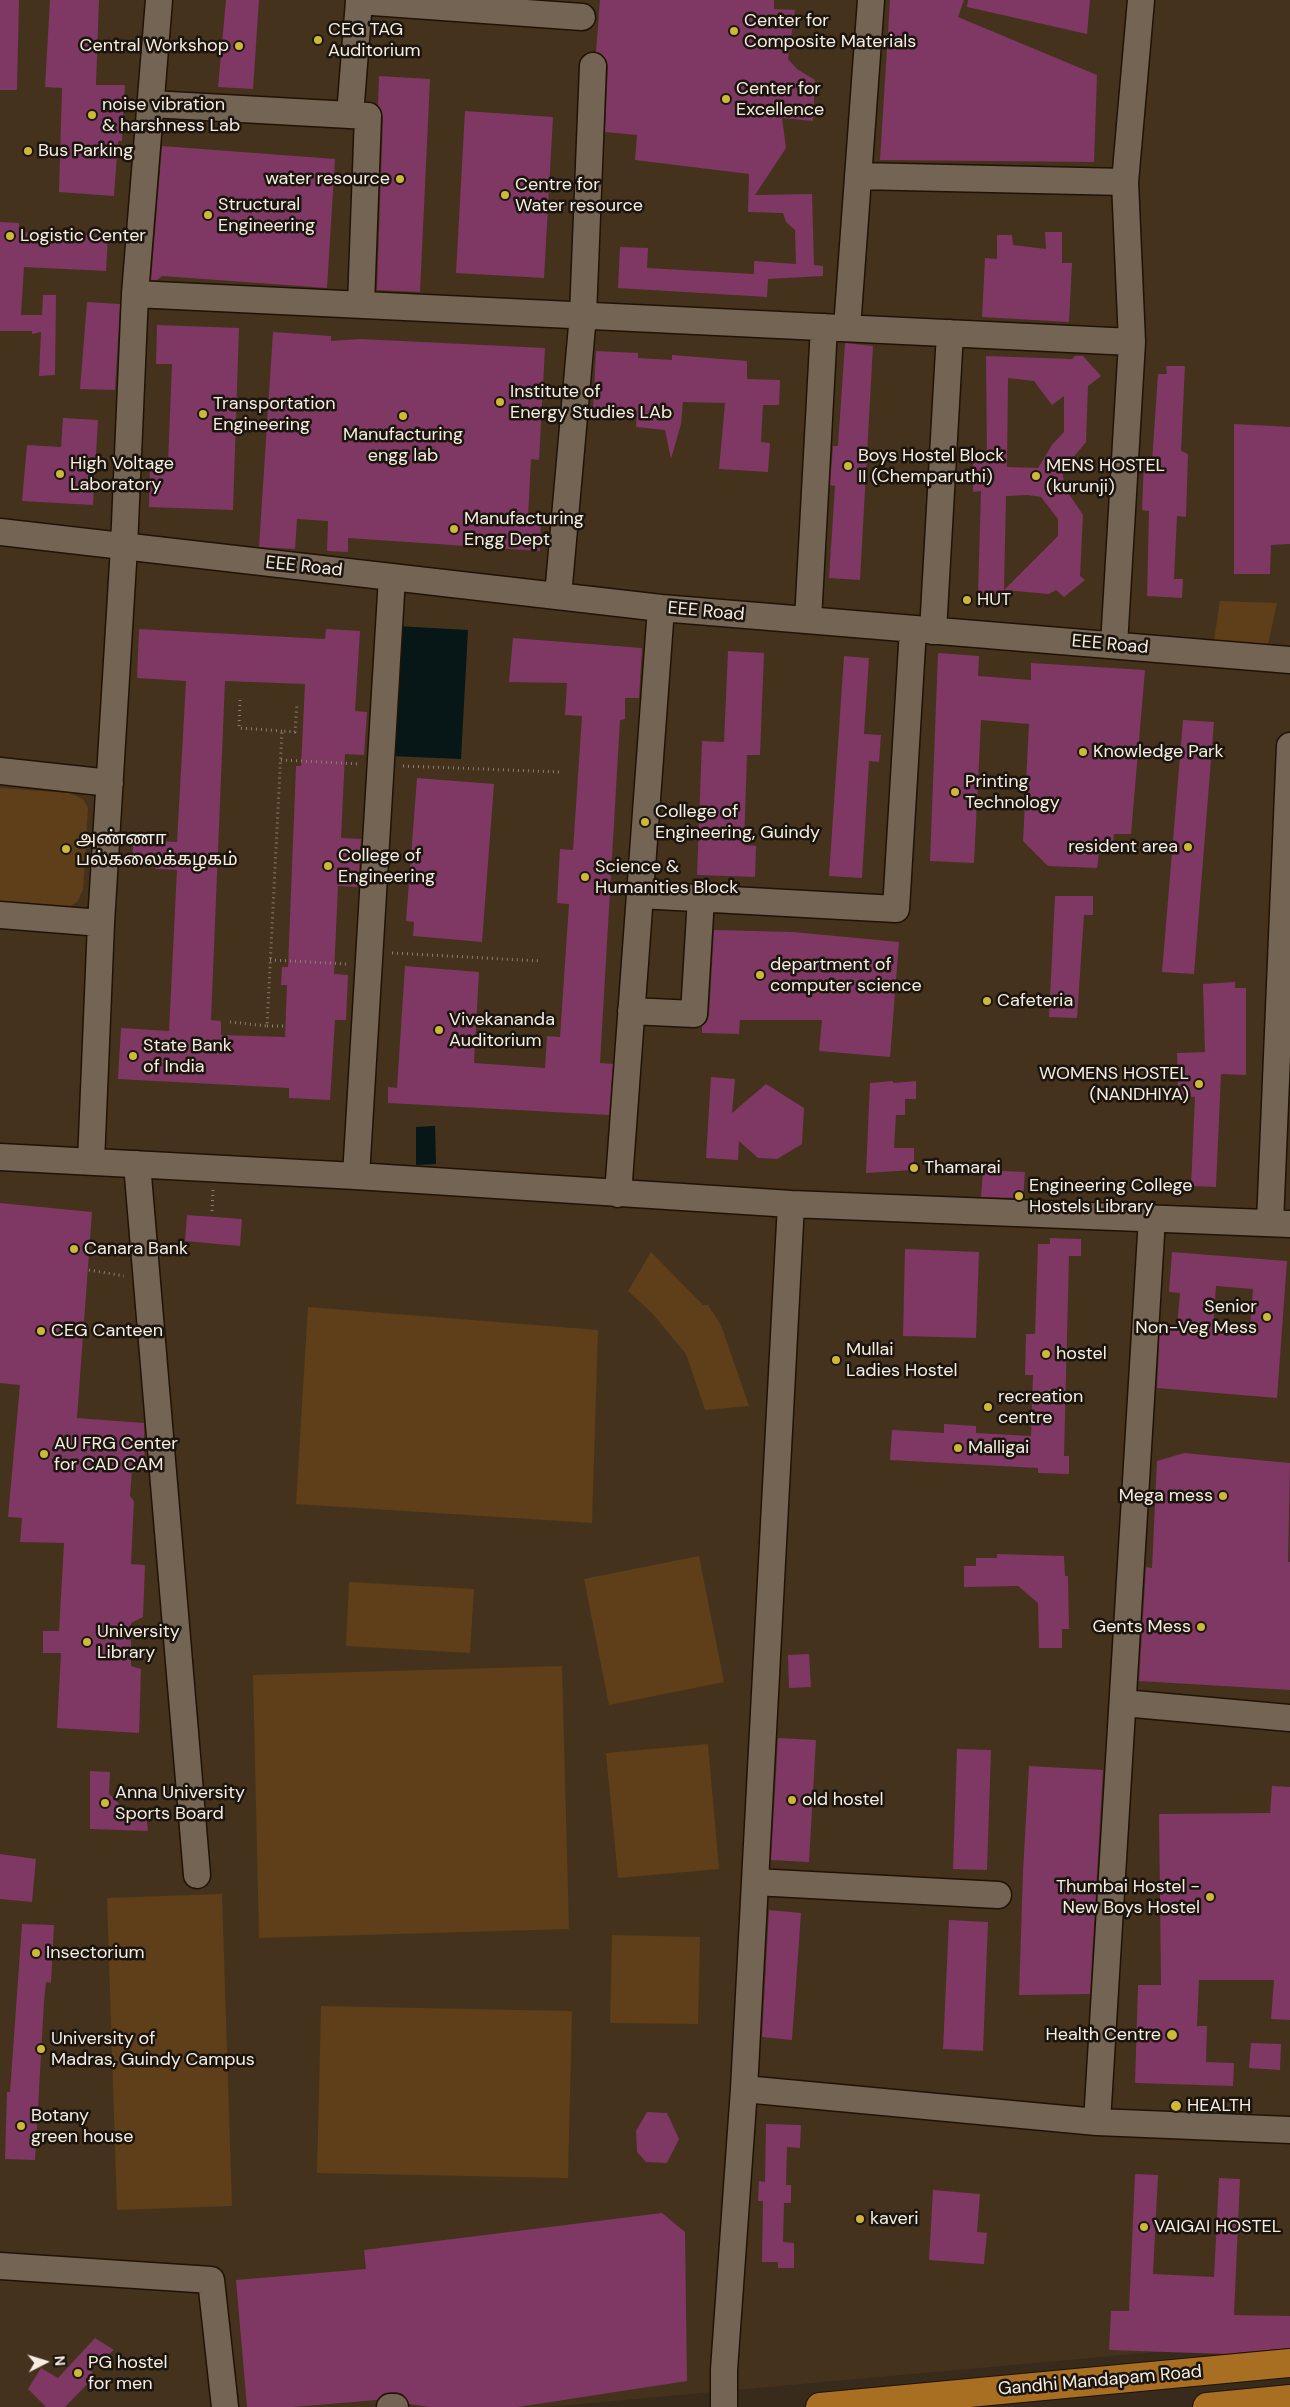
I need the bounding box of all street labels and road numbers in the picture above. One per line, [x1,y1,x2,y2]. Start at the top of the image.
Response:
street label: EEE Road [264,552,344,582]
street label: EEE Road [667,598,745,626]
street label: EEE Road [1071,631,1149,659]
street label: Gandhi Mandapam Road [997,2361,1203,2401]

